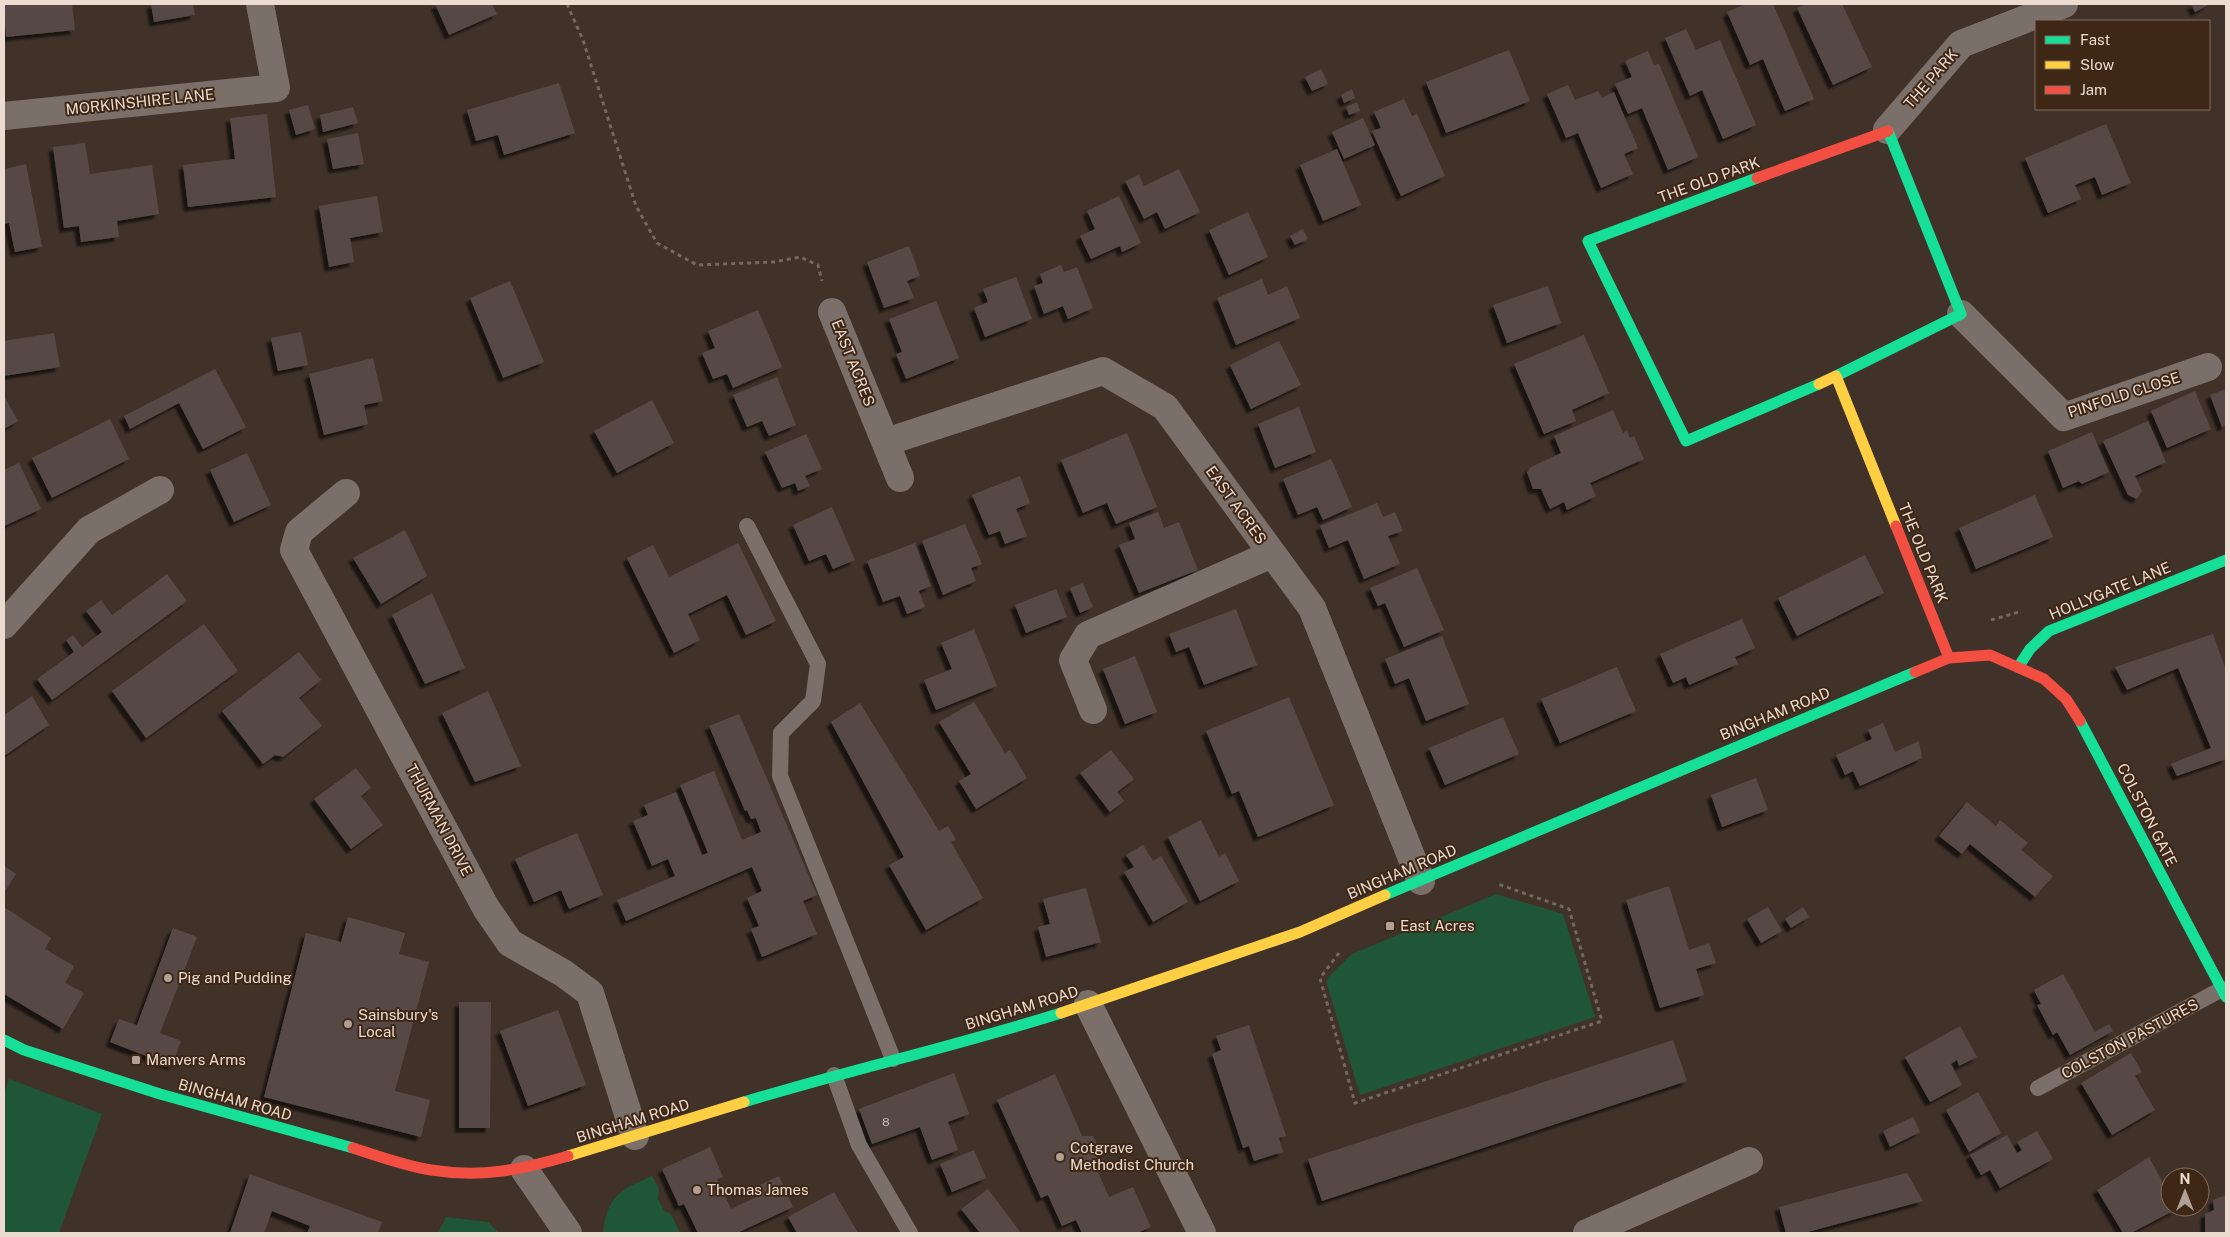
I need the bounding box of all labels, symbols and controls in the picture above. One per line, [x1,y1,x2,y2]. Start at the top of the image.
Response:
legend [2035,20,2210,110]
text: Fast [2080,31,2110,48]
street label: THE PARK [1900,46,1961,112]
text: Slow [2080,56,2115,73]
text: Jam [2080,81,2107,98]
street label: MORKINSHIRE LANE [65,85,215,118]
street label: THE OLD PARK [1656,153,1762,206]
street label: EAST ACRES [828,317,879,409]
street label: PINFOLD CLOSE [2066,368,2182,421]
street label: EAST ACRES [1202,462,1270,547]
street label: THE OLD PARK [1896,500,1951,605]
street label: HOLLYGATE LANE [2047,558,2173,623]
street label: BINGHAM ROAD [1717,684,1832,743]
street label: COLSTON GATE [2114,760,2181,869]
street label: THURMAN DRIVE [403,761,476,879]
street label: BINGHAM ROAD [1344,841,1459,902]
place label: East Acres [1400,917,1475,934]
marker: East Acres [1384,920,1396,932]
place label: Pig and Pudding [178,969,292,986]
marker: Pig and Pudding [162,972,174,984]
street label: BINGHAM ROAD [963,982,1080,1033]
street label: COLSTON PASTURES [2058,995,2201,1082]
place label: Sainsbury's Local [358,1006,438,1040]
marker: Sainsbury's Local [342,1018,354,1030]
place label: Manvers Arms [146,1051,246,1068]
marker: Manvers Arms [130,1054,142,1066]
street label: BINGHAM ROAD [176,1075,294,1124]
street label: BINGHAM ROAD [574,1095,691,1146]
house number: 8 [882,1115,890,1129]
place label: Cotgrave Methodist Church [1070,1139,1194,1173]
marker: Cotgrave Methodist Church [1054,1151,1066,1163]
north arrow [2160,1167,2210,1217]
text: N [2180,1171,2190,1187]
place label: Thomas James [707,1181,809,1198]
marker: Thomas James [691,1184,703,1196]

